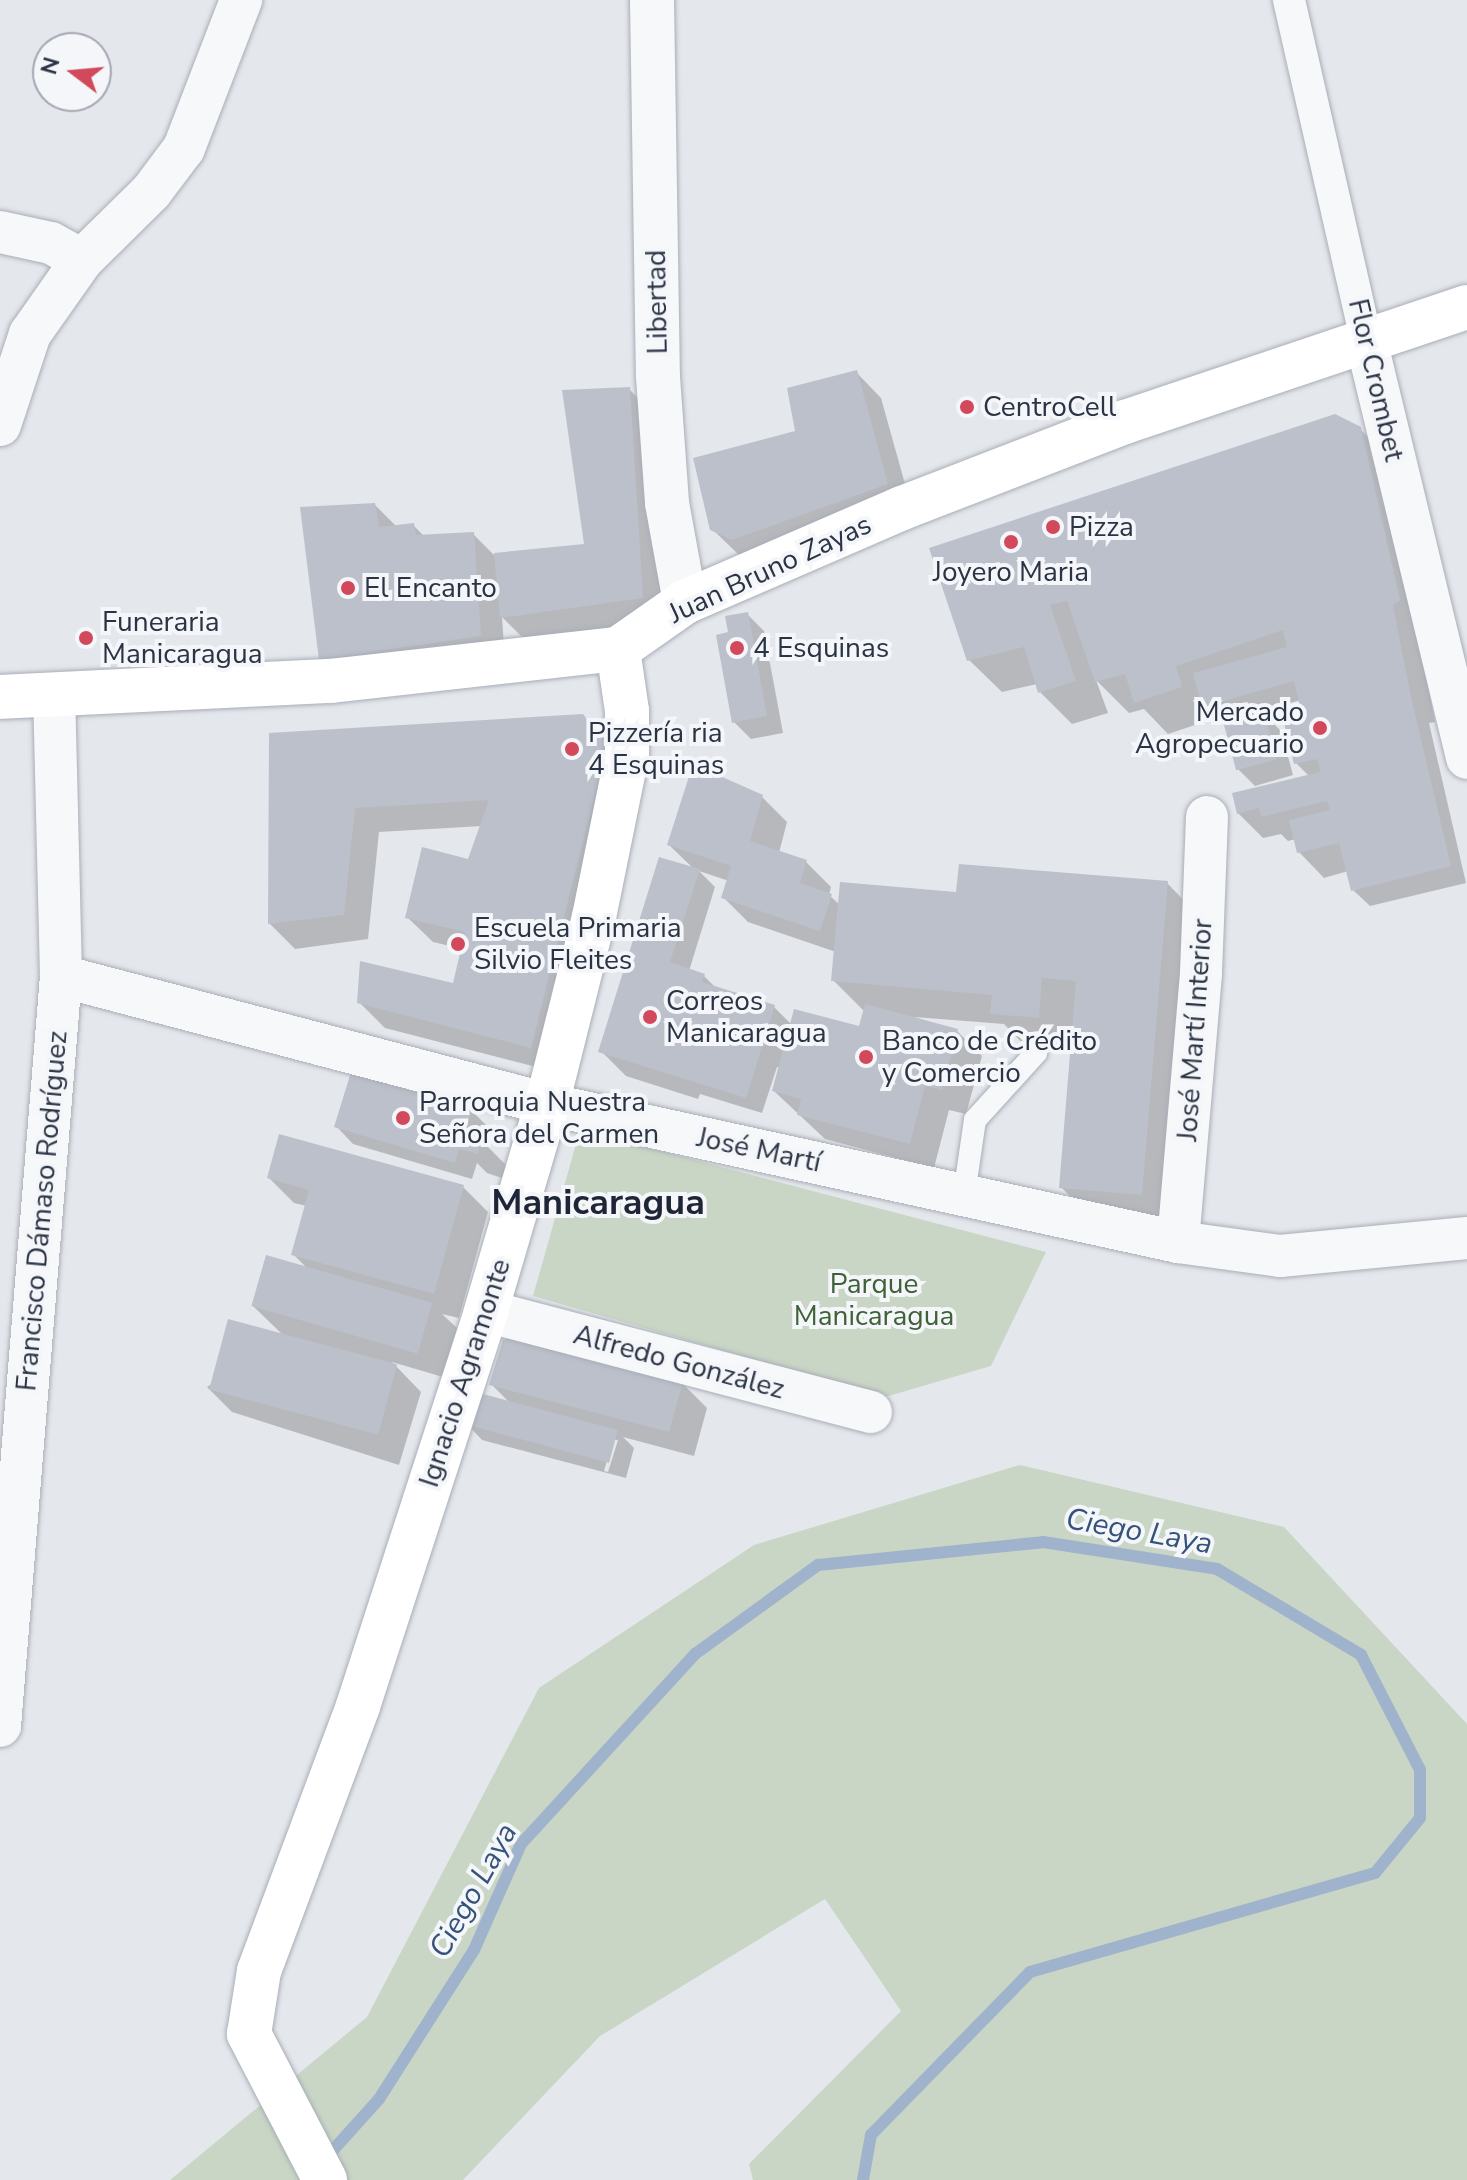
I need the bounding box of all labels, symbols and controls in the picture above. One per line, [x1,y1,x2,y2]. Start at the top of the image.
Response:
north arrow [32,32,112,112]
text: N [34,54,68,78]
street label: Libertad [639,249,675,355]
street label: Flor Crombet [1341,296,1411,464]
place label: CentroCell [983,390,1116,424]
marker: CentroCell [958,398,976,416]
street label: Juan Bruno Zayas [663,507,877,631]
place label: Pizza [1069,510,1134,544]
marker: Pizza [1044,518,1062,536]
marker: Joyero Maria [1002,533,1020,551]
place label: Joyero Maria [933,555,1089,589]
place label: El Encanto [364,571,497,605]
marker: El Encanto [339,579,357,597]
place label: Funeraria Manicaragua [102,605,263,671]
marker: Funeraria Manicaragua [77,629,95,647]
place label: 4 Esquinas [753,631,889,665]
marker: 4 Esquinas [728,639,746,657]
place label: Mercado Agropecuario [1135,695,1304,761]
place label: Pizzería ria 4 Esquinas [588,716,724,782]
marker: Mercado Agropecuario [1311,719,1329,737]
marker: Pizzería ria 4 Esquinas [563,740,581,758]
place label: Escuela Primaria Silvio Fleites [474,911,682,977]
street label: José Martí Interior [1170,918,1220,1142]
marker: Escuela Primaria Silvio Fleites [449,935,467,953]
place label: Correos Manicaragua [666,984,827,1050]
marker: Correos Manicaragua [641,1008,659,1026]
place label: Banco de Crédito y Comercio [882,1024,1097,1090]
street label: Francisco Dámaso Rodríguez [10,1029,74,1393]
marker: Banco de Crédito y Comercio [857,1048,875,1066]
place label: Parroquia Nuestra Señora del Carmen [419,1085,659,1151]
marker: Parroquia Nuestra Señora del Carmen [394,1109,412,1127]
street label: José Martí [694,1120,824,1180]
district label: Manicaragua [491,1181,705,1225]
street label: Ignacio Agramonte [412,1255,518,1491]
park label: Parque Manicaragua [794,1267,954,1333]
street label: Alfredo González [570,1318,788,1406]
water label: Ciego Laya [1063,1501,1215,1563]
water label: Ciego Laya [422,1817,526,1965]

